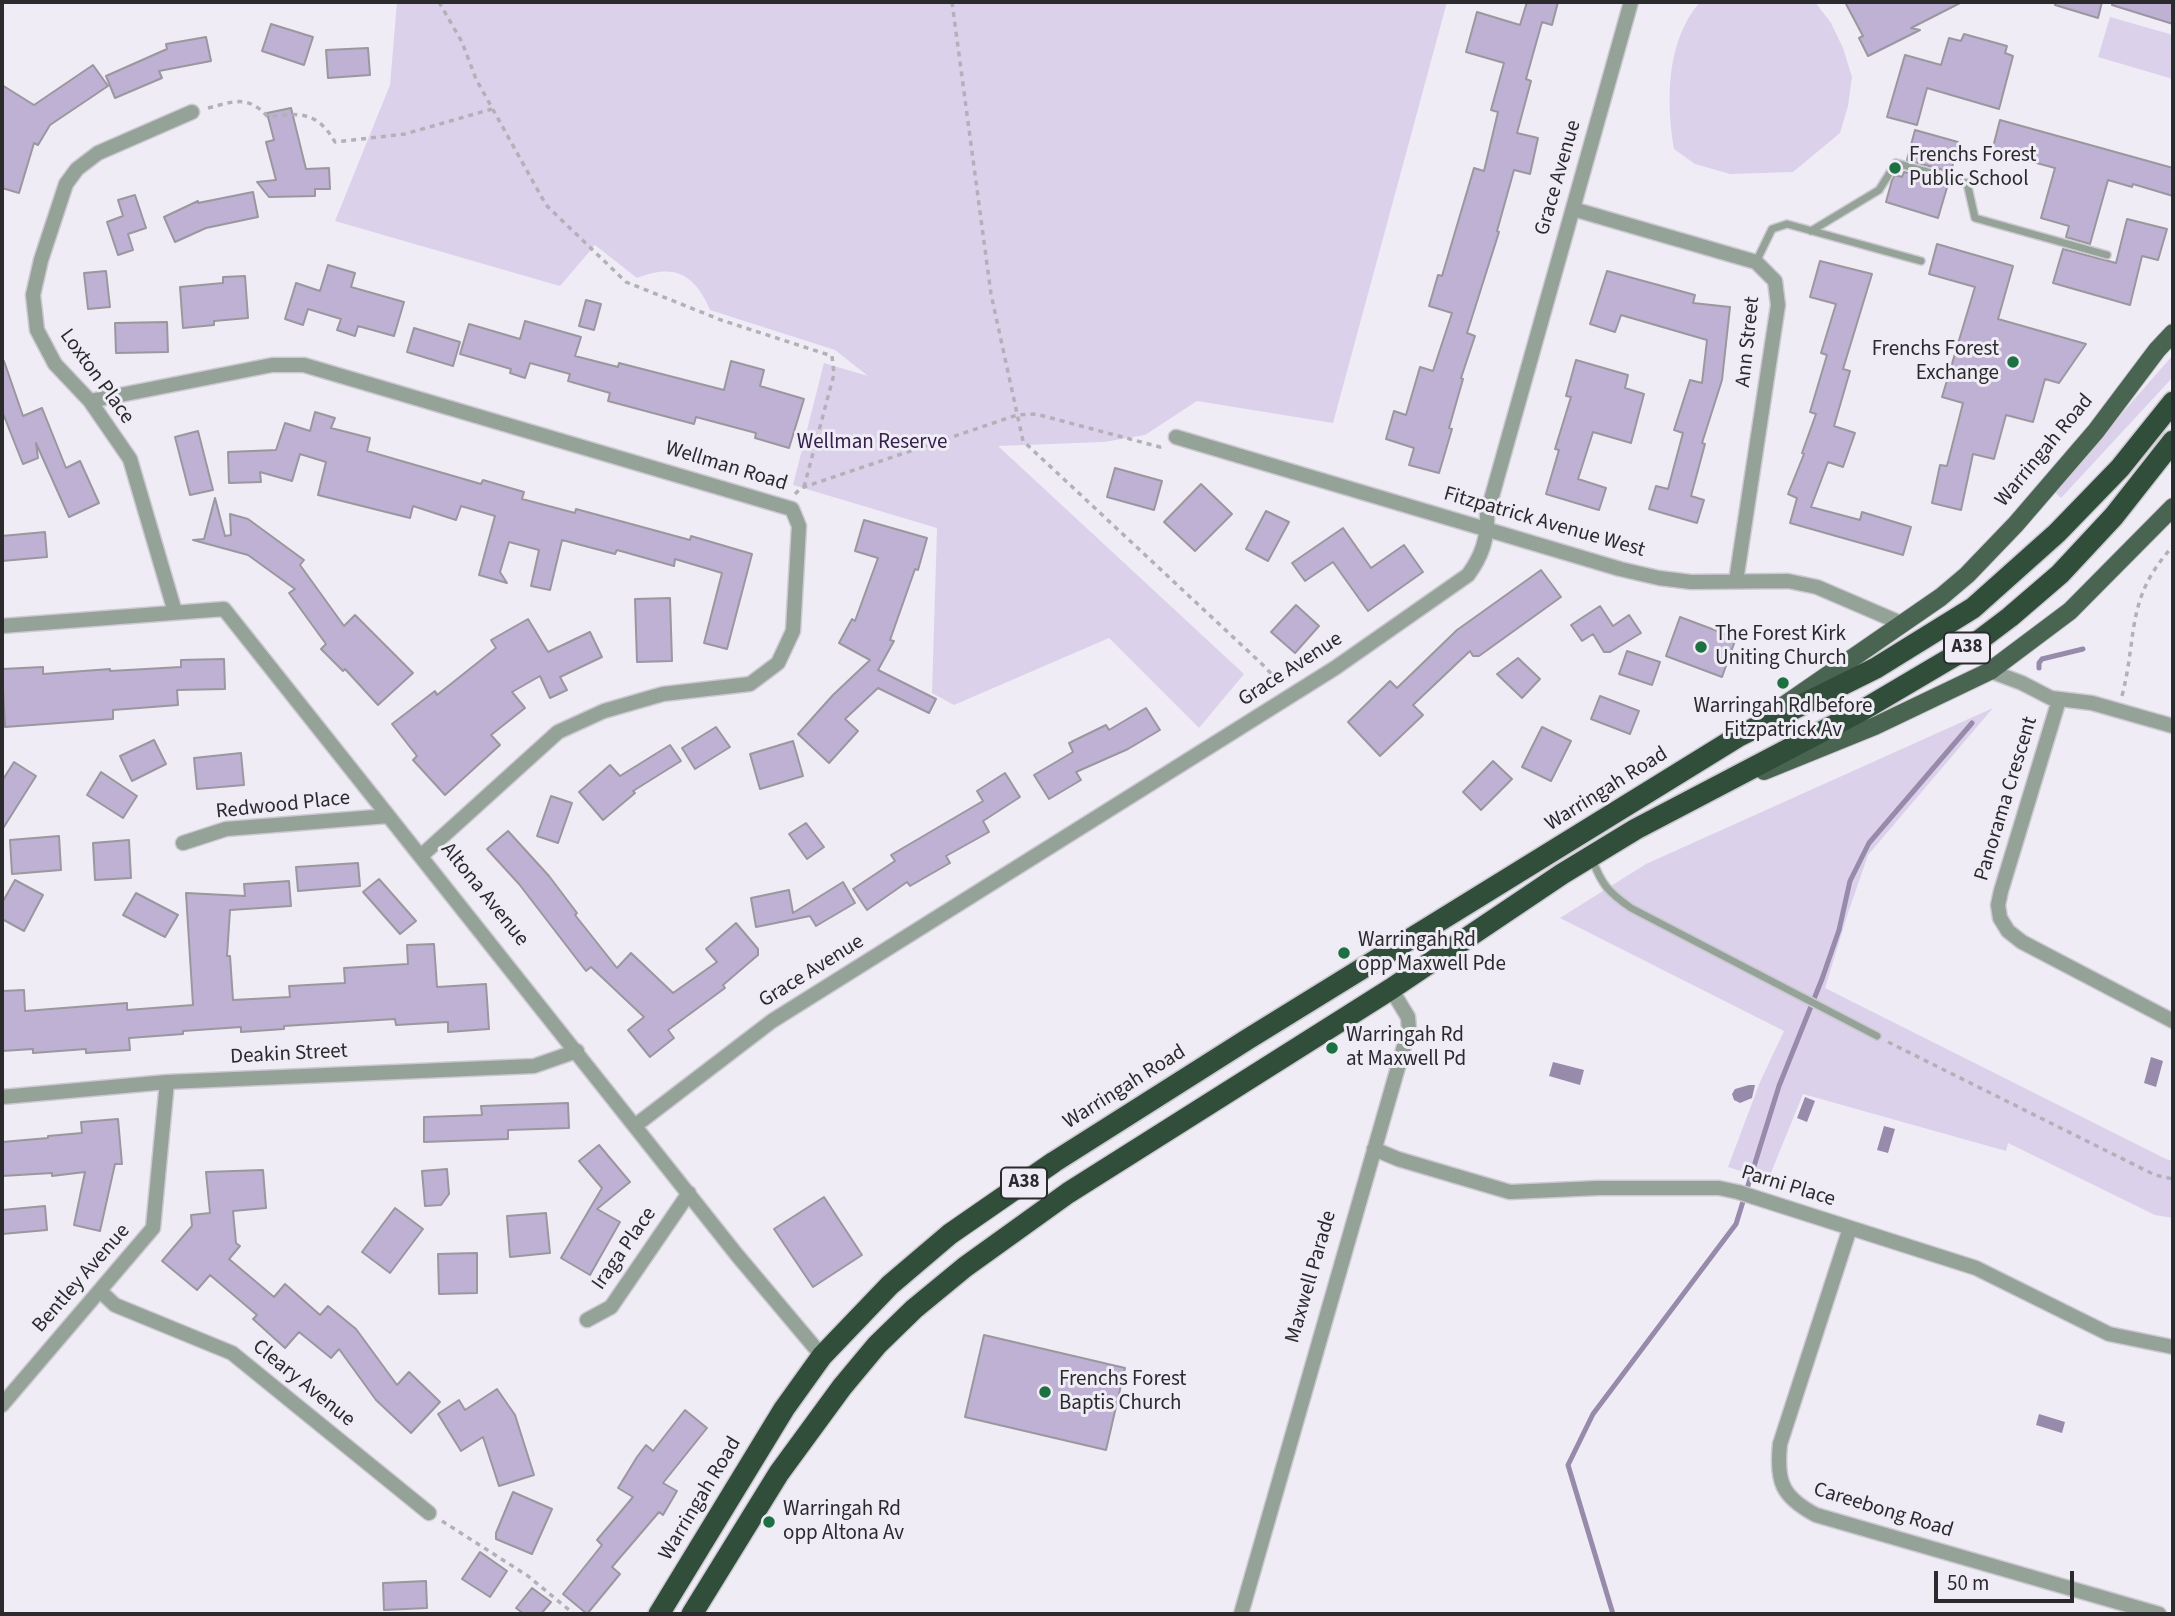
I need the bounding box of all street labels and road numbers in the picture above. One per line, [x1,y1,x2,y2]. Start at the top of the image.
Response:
street label: Grace Avenue [1531,117,1587,239]
street label: Ann Street [1732,295,1766,389]
street label: Loxton Place [53,325,139,429]
street label: Warringah Road [1991,389,2099,513]
street label: Wellman Road [662,436,790,498]
street label: Fitzpatrick Avenue West [1440,482,1648,564]
street label: Grace Avenue [1234,627,1348,713]
road number: A38 [1944,632,1990,664]
street label: Panorama Crescent [1970,714,2044,884]
street label: Warringah Road [1541,742,1673,838]
street label: Redwood Place [215,786,351,826]
street label: Altona Avenue [435,838,533,952]
street label: Grace Avenue [755,930,869,1014]
street label: Deakin Street [230,1039,348,1071]
street label: Warringah Road [1059,1040,1191,1136]
street label: Parni Place [1738,1161,1838,1213]
road number: A38 [1001,1168,1047,1198]
street label: Iraga Place [587,1203,663,1295]
street label: Maxwell Parade [1281,1208,1343,1346]
street label: Bentley Avenue [28,1219,136,1339]
street label: Cleary Avenue [247,1335,359,1433]
street label: Warringah Road [654,1433,748,1565]
street label: Careebong Road [1810,1478,1956,1544]

